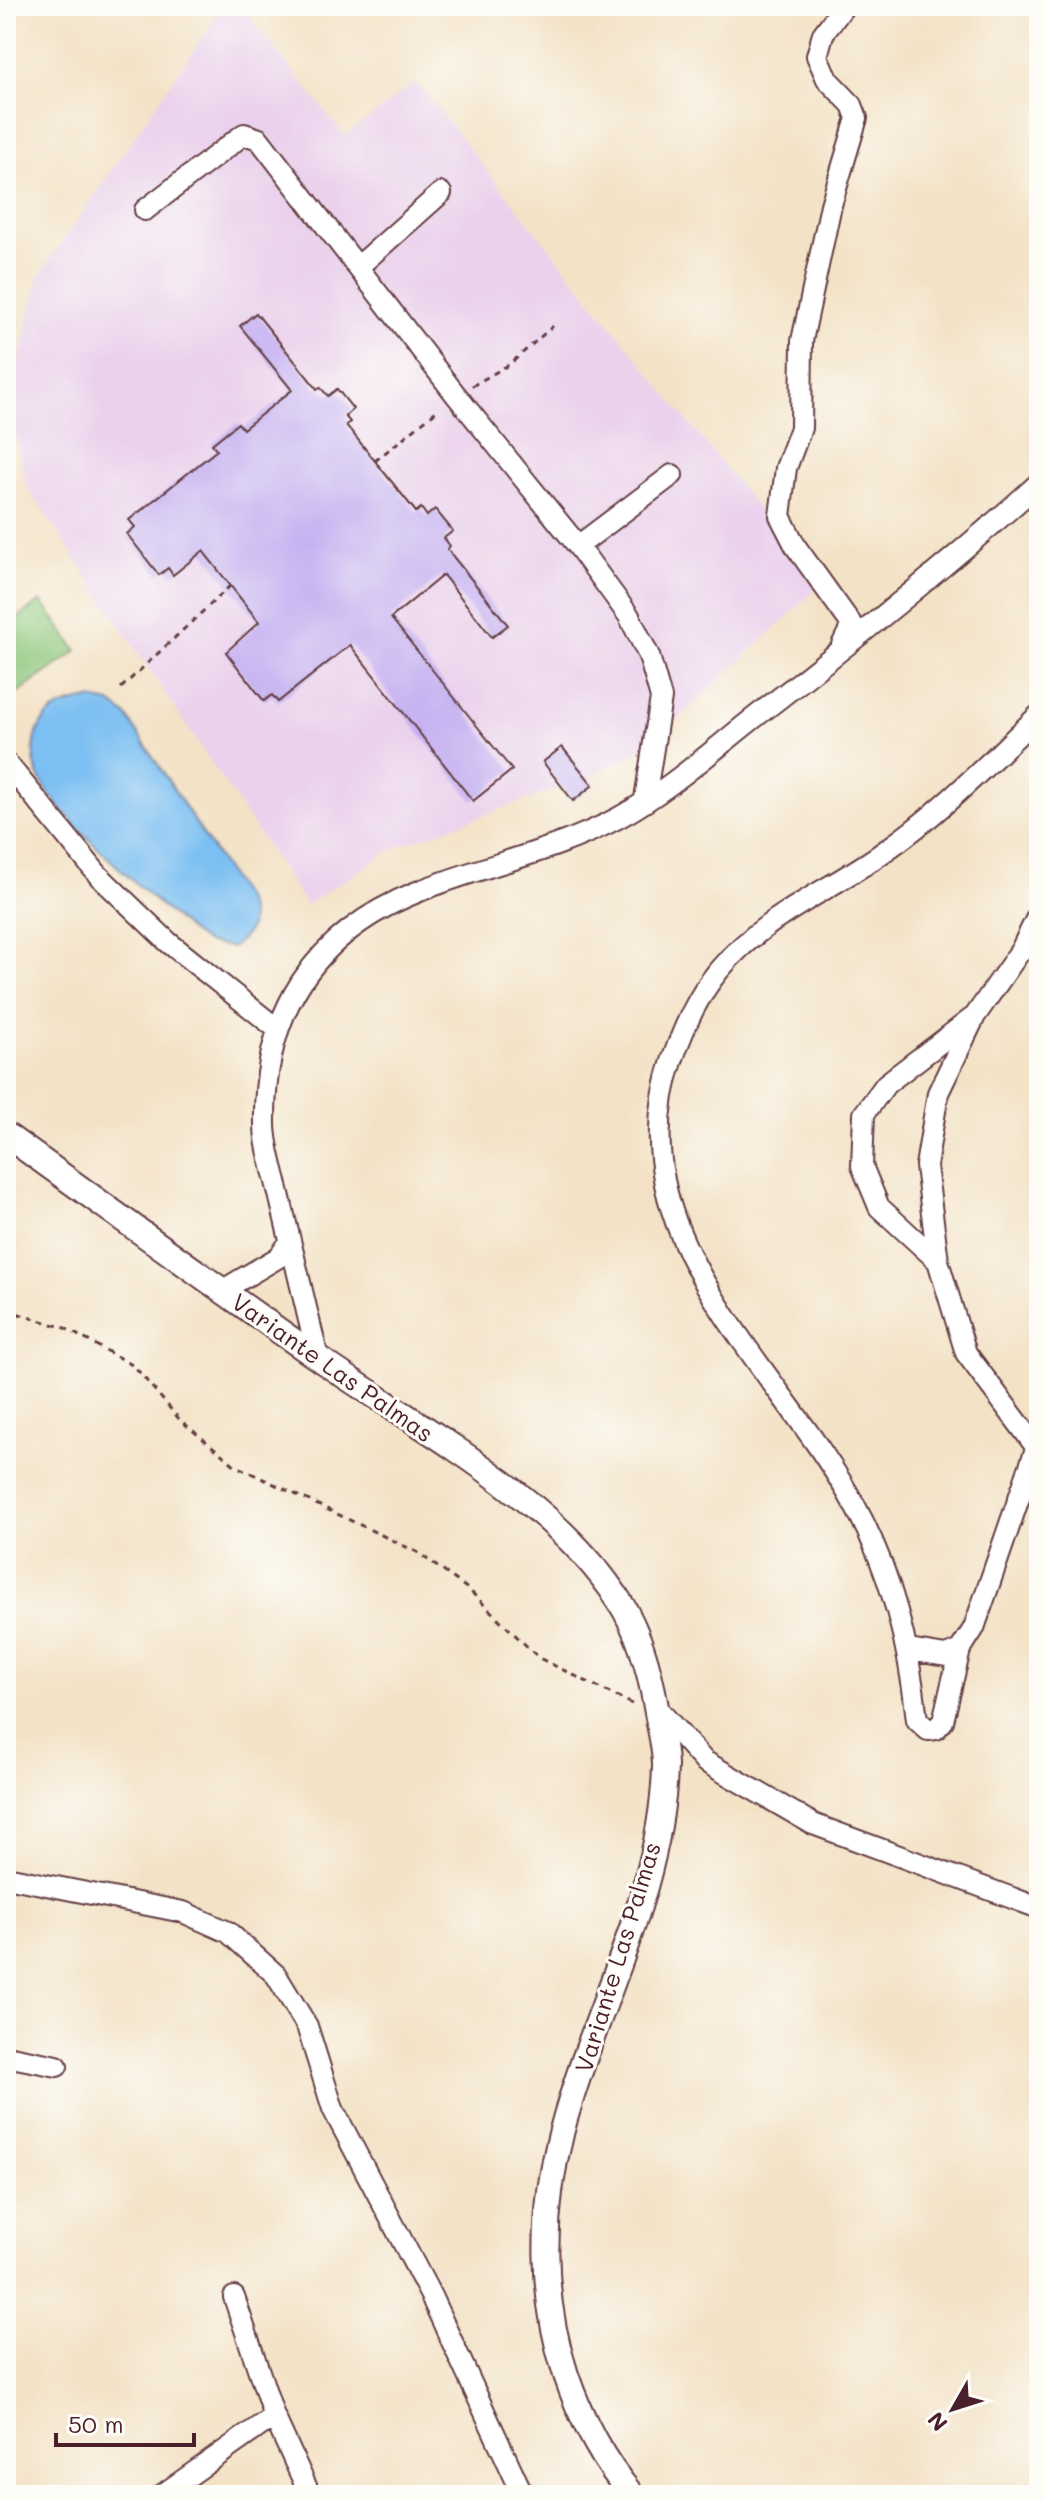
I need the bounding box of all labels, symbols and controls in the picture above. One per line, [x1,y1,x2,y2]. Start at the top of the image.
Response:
street label: Variante Las Palmas [226,1286,440,1448]
street label: Variante Las Palmas [567,1838,667,2076]
north arrow [913,2369,993,2449]
scale bar [56,2397,194,2447]
text: N [921,2406,954,2438]
text: 50 m [68,2408,124,2439]

